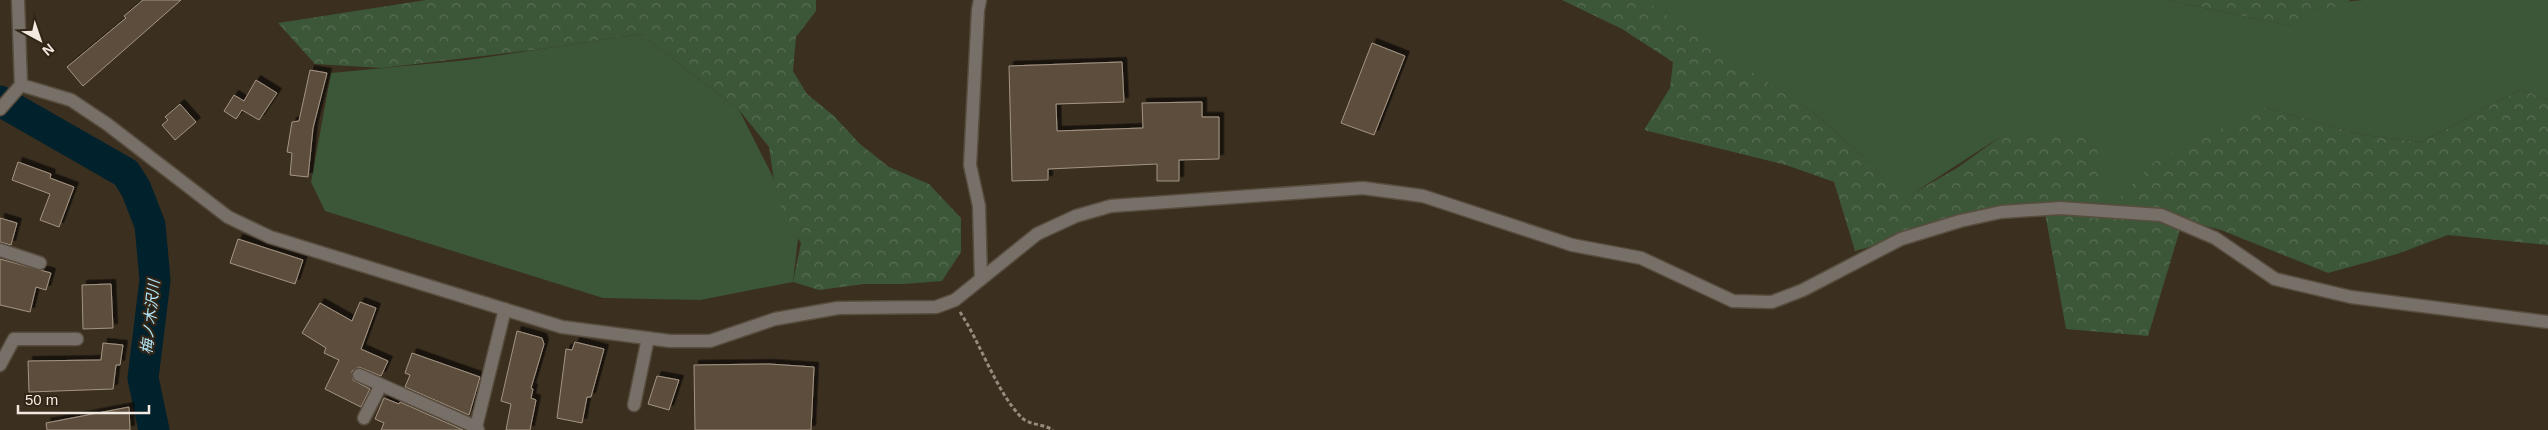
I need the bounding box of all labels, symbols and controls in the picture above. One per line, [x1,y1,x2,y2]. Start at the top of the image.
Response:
north arrow [15,15,65,65]
text: N [39,41,57,59]
water label: 梅ノ木沢川 [138,277,163,355]
scale bar [18,382,149,414]
text: 50 m [25,391,58,408]

